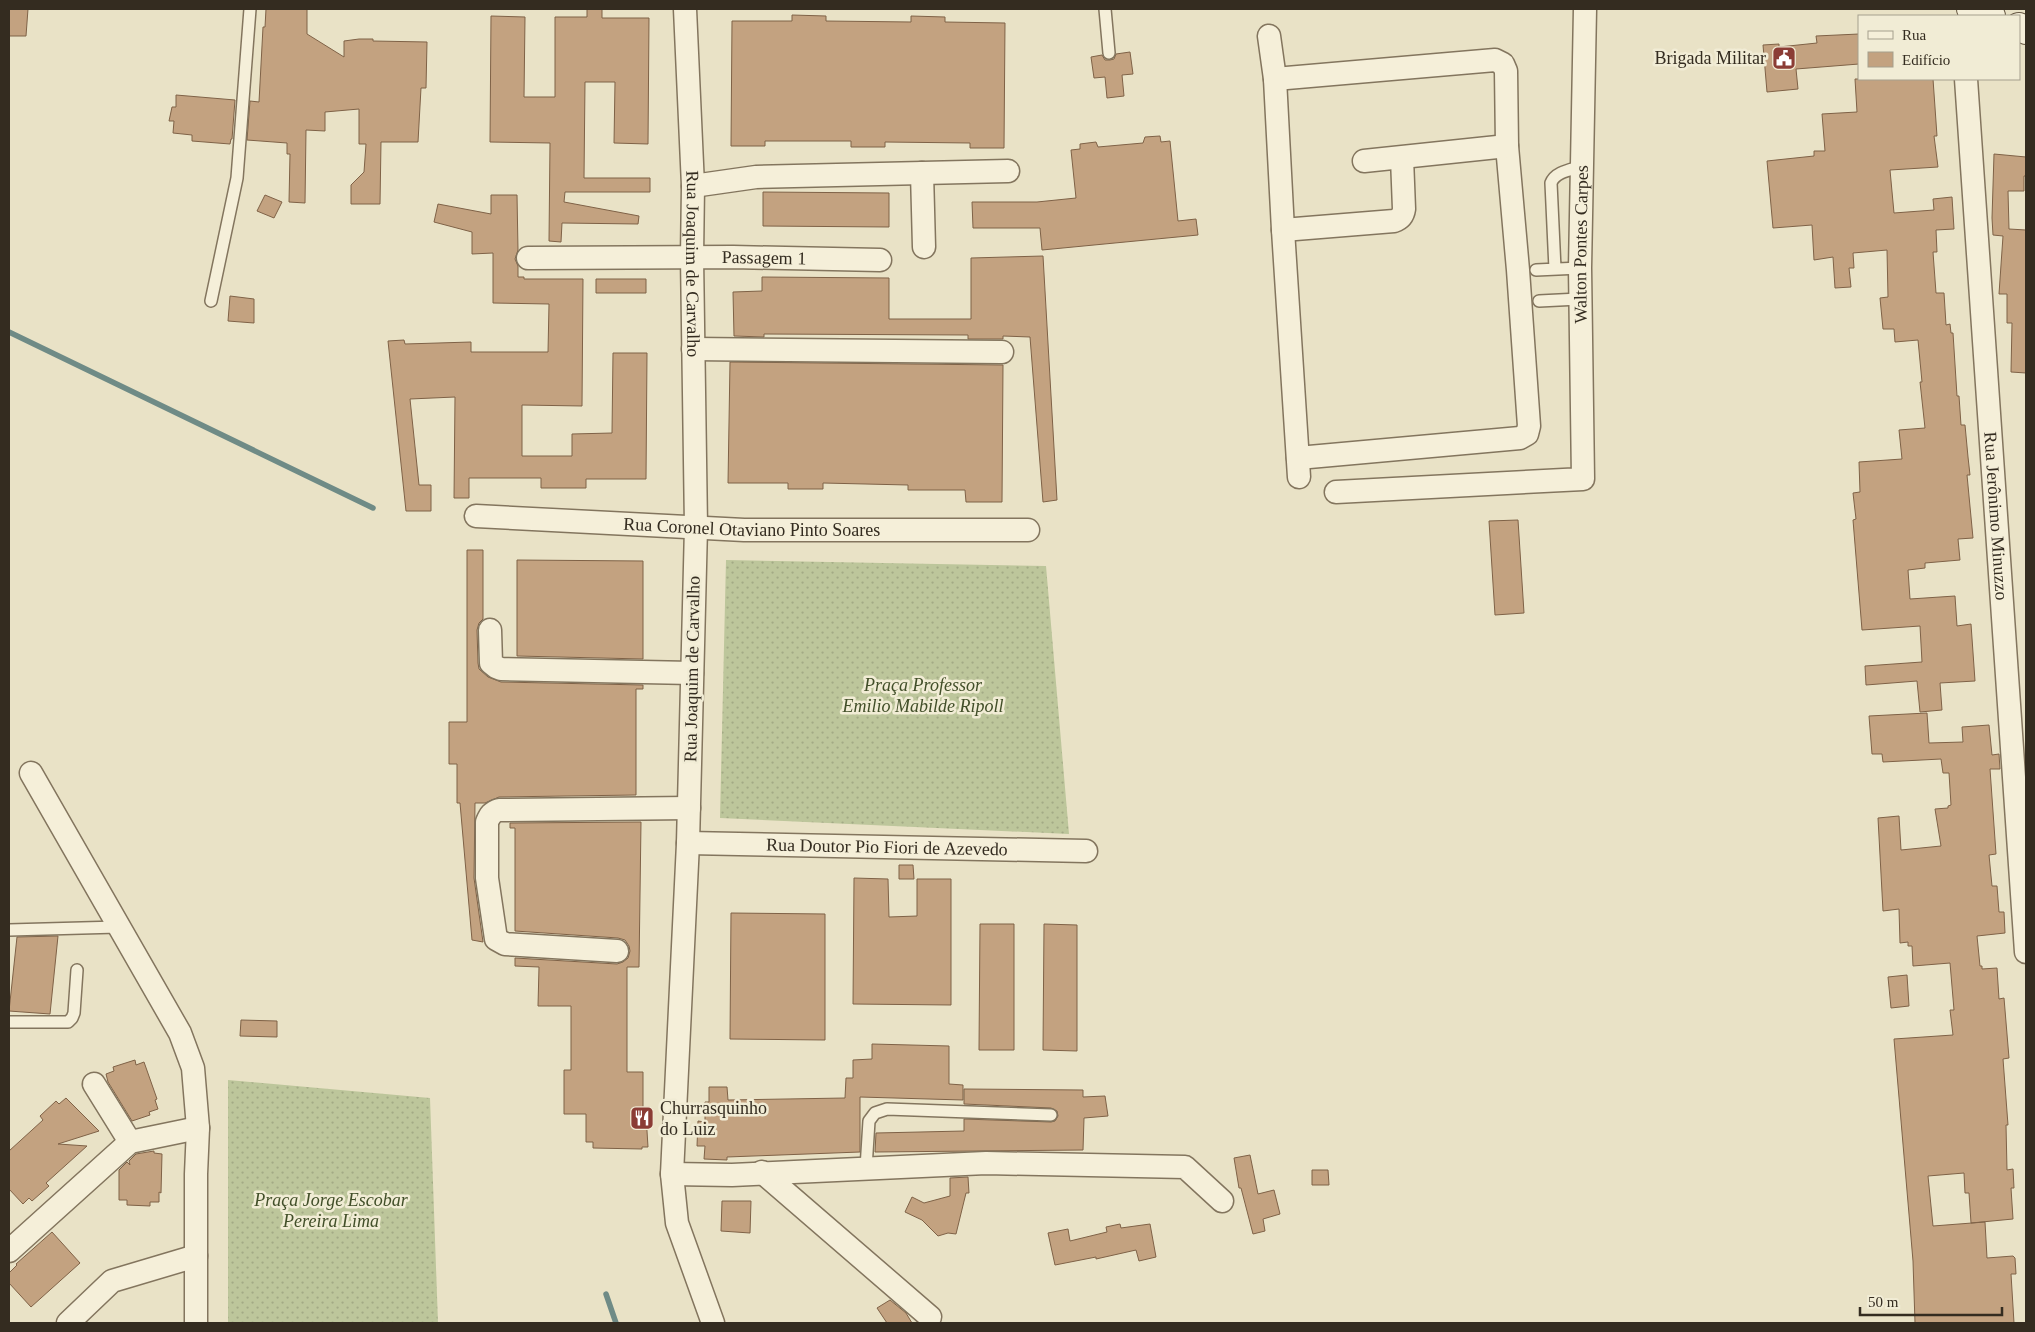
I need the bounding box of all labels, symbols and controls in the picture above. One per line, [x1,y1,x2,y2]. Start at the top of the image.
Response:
legend [1858,15,2020,80]
text: Rua [1902,27,1927,43]
public building icon: Brigada Militar [1771,45,1797,71]
place label: Brigada Militar [1655,48,1766,68]
text: Edifício [1902,52,1950,68]
street label: Walton Pontes Carpes [1570,165,1592,324]
street label: Rua Joaquim de Carvalho [682,170,703,357]
street label: Passagem 1 [722,247,806,268]
street label: Rua Jerônimo Minuzzo [1980,431,2012,601]
street label: Rua Coronel Otaviano Pinto Soares [623,514,880,540]
street label: Rua Joaquim de Carvalho [680,576,704,762]
park label: Praça Professor Emilio Mabilde Ripoll [842,675,1003,716]
street label: Rua Doutor Pio Fiori de Azevedo [766,835,1008,859]
place label: Churrasquinho do Luiz [660,1098,767,1139]
restaurant icon: Churrasquinho do Luiz [629,1105,655,1131]
park label: Praça Jorge Escobar Pereira Lima [253,1190,409,1231]
scale bar [1860,1284,2002,1316]
text: 50 m [1868,1294,1899,1310]

